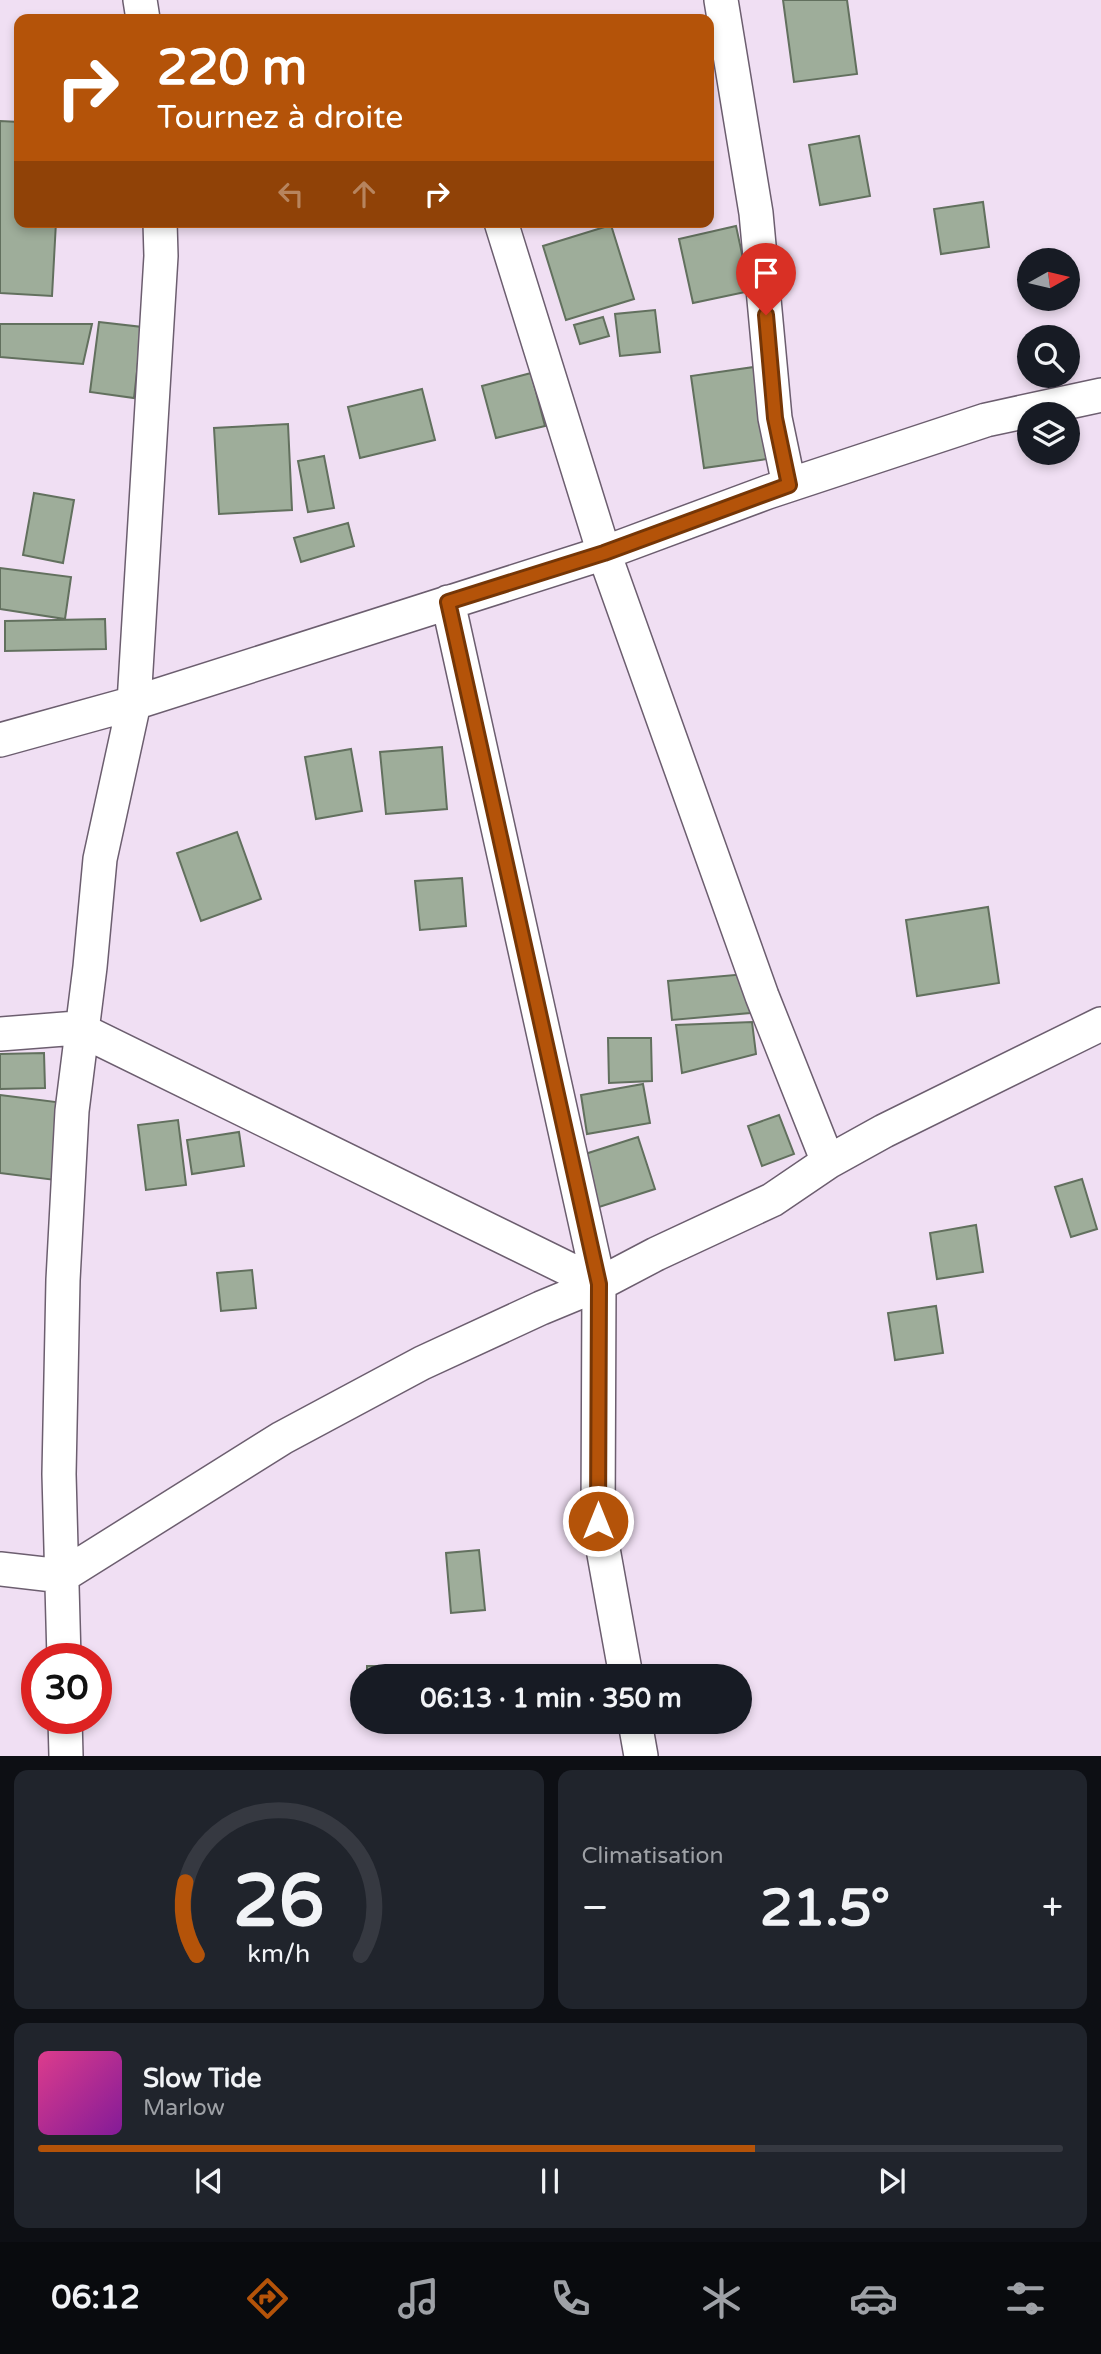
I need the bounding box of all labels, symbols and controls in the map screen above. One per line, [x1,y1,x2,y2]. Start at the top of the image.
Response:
text: 220 m [157,39,307,98]
icon: right [42,42,133,133]
text: Tournez à droite [157,99,403,137]
icon: left [272,175,310,213]
icon: ahead [345,175,383,213]
icon: right [418,175,456,213]
pin [736,243,796,315]
north arrow [1017,248,1080,312]
map controls [1017,248,1080,465]
icon: arrive [747,254,785,292]
button: search [1017,325,1080,388]
button: layers [1017,402,1080,465]
position arrow [561,1484,635,1558]
speed limit sign: 30 [21,1643,112,1734]
text: 06:13 · 1 min · 350 m [420,1683,682,1714]
text: Climatisation [582,1842,723,1870]
text: 26 [233,1859,324,1947]
text: 21.5° [760,1877,890,1940]
text: − [582,1885,609,1931]
text: + [1042,1885,1063,1931]
text: km/h [247,1939,310,1969]
text: Slow Tide [143,2063,261,2094]
text: Marlow [143,2094,225,2122]
icon: previous [190,2162,228,2200]
icon: pause [531,2162,569,2200]
icon: next [873,2162,911,2200]
icon: directions [243,2274,292,2323]
icon: music [394,2274,443,2323]
icon: phone [546,2274,595,2323]
icon: climate [697,2274,746,2323]
icon: car [849,2274,898,2323]
icon: filters [1001,2274,1050,2323]
text: 06:12 [51,2279,140,2317]

